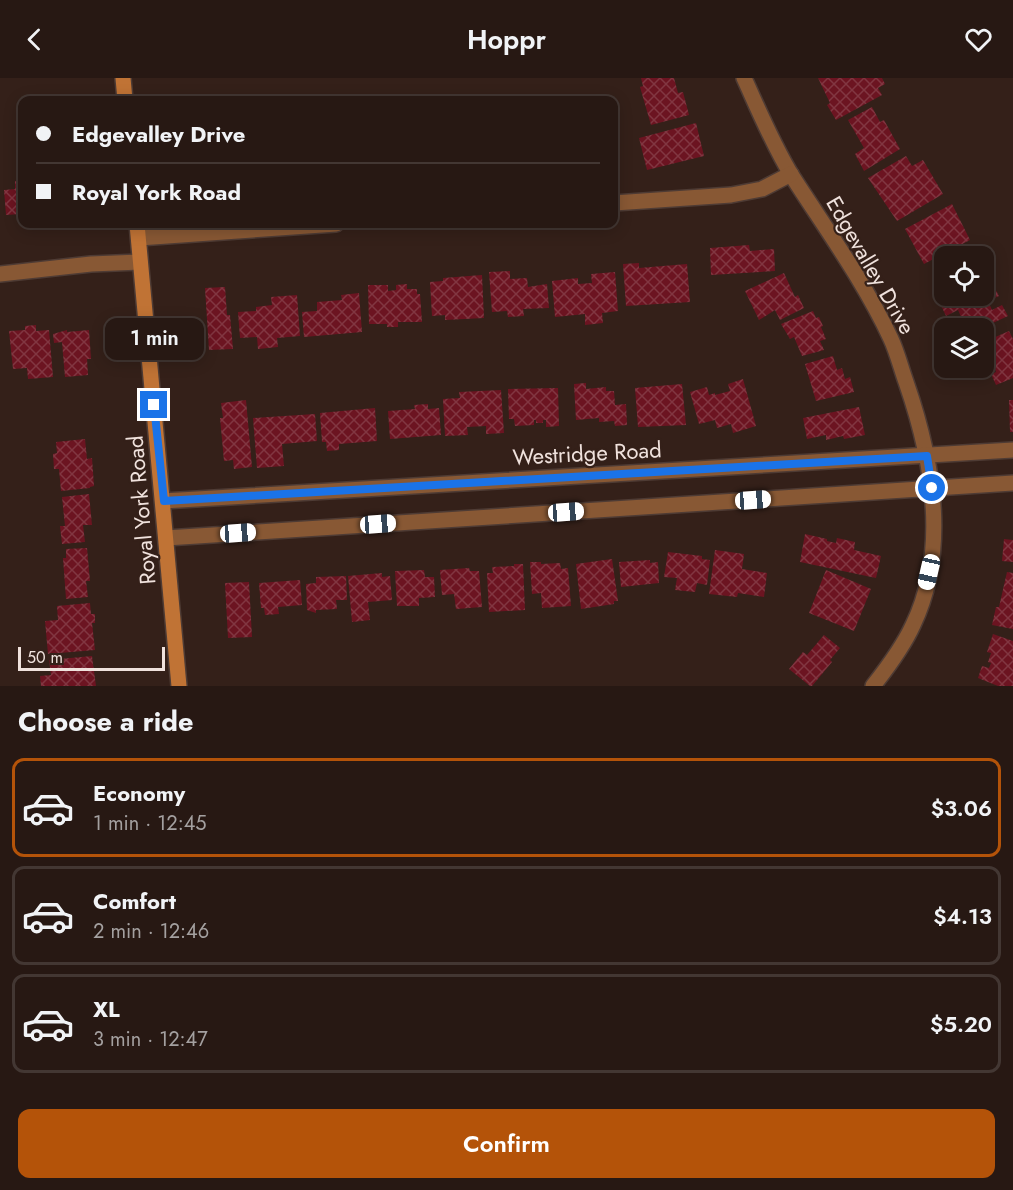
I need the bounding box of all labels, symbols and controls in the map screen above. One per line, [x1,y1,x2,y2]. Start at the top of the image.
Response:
text: Hoppr [467,20,546,59]
icon: back [18,23,51,56]
icon: heart [962,23,995,56]
text: Edgevalley Drive [72,118,245,150]
text: Royal York Road [72,176,241,208]
street label: Edgevalley Drive [818,190,924,340]
map controls [934,246,994,378]
button: locate [934,246,994,306]
callout: 1 min [104,318,204,360]
button: layers [934,318,994,378]
text: 1 min [130,324,179,353]
route end [140,391,167,418]
street label: Westridge Road [512,433,662,473]
street label: Royal York Road [119,434,163,586]
route start [918,474,945,501]
car [734,490,772,510]
car [547,502,585,522]
car [359,514,397,534]
car [219,523,257,543]
car [916,552,942,592]
scale bar [18,644,165,672]
text: 50 m [27,646,63,669]
text: Choose a ride [18,702,193,741]
text: Economy [93,777,185,809]
icon: car [21,781,75,835]
text: $3.06 [931,792,992,824]
text: 1 min · 12:45 [93,809,207,838]
text: Comfort [93,885,176,917]
icon: car [21,889,75,943]
text: $4.13 [933,900,992,932]
text: 2 min · 12:46 [93,917,209,946]
text: XL [93,993,120,1025]
icon: car [21,997,75,1051]
text: $5.20 [930,1008,992,1040]
text: 3 min · 12:47 [93,1025,208,1054]
button: Confirm [18,1109,995,1178]

